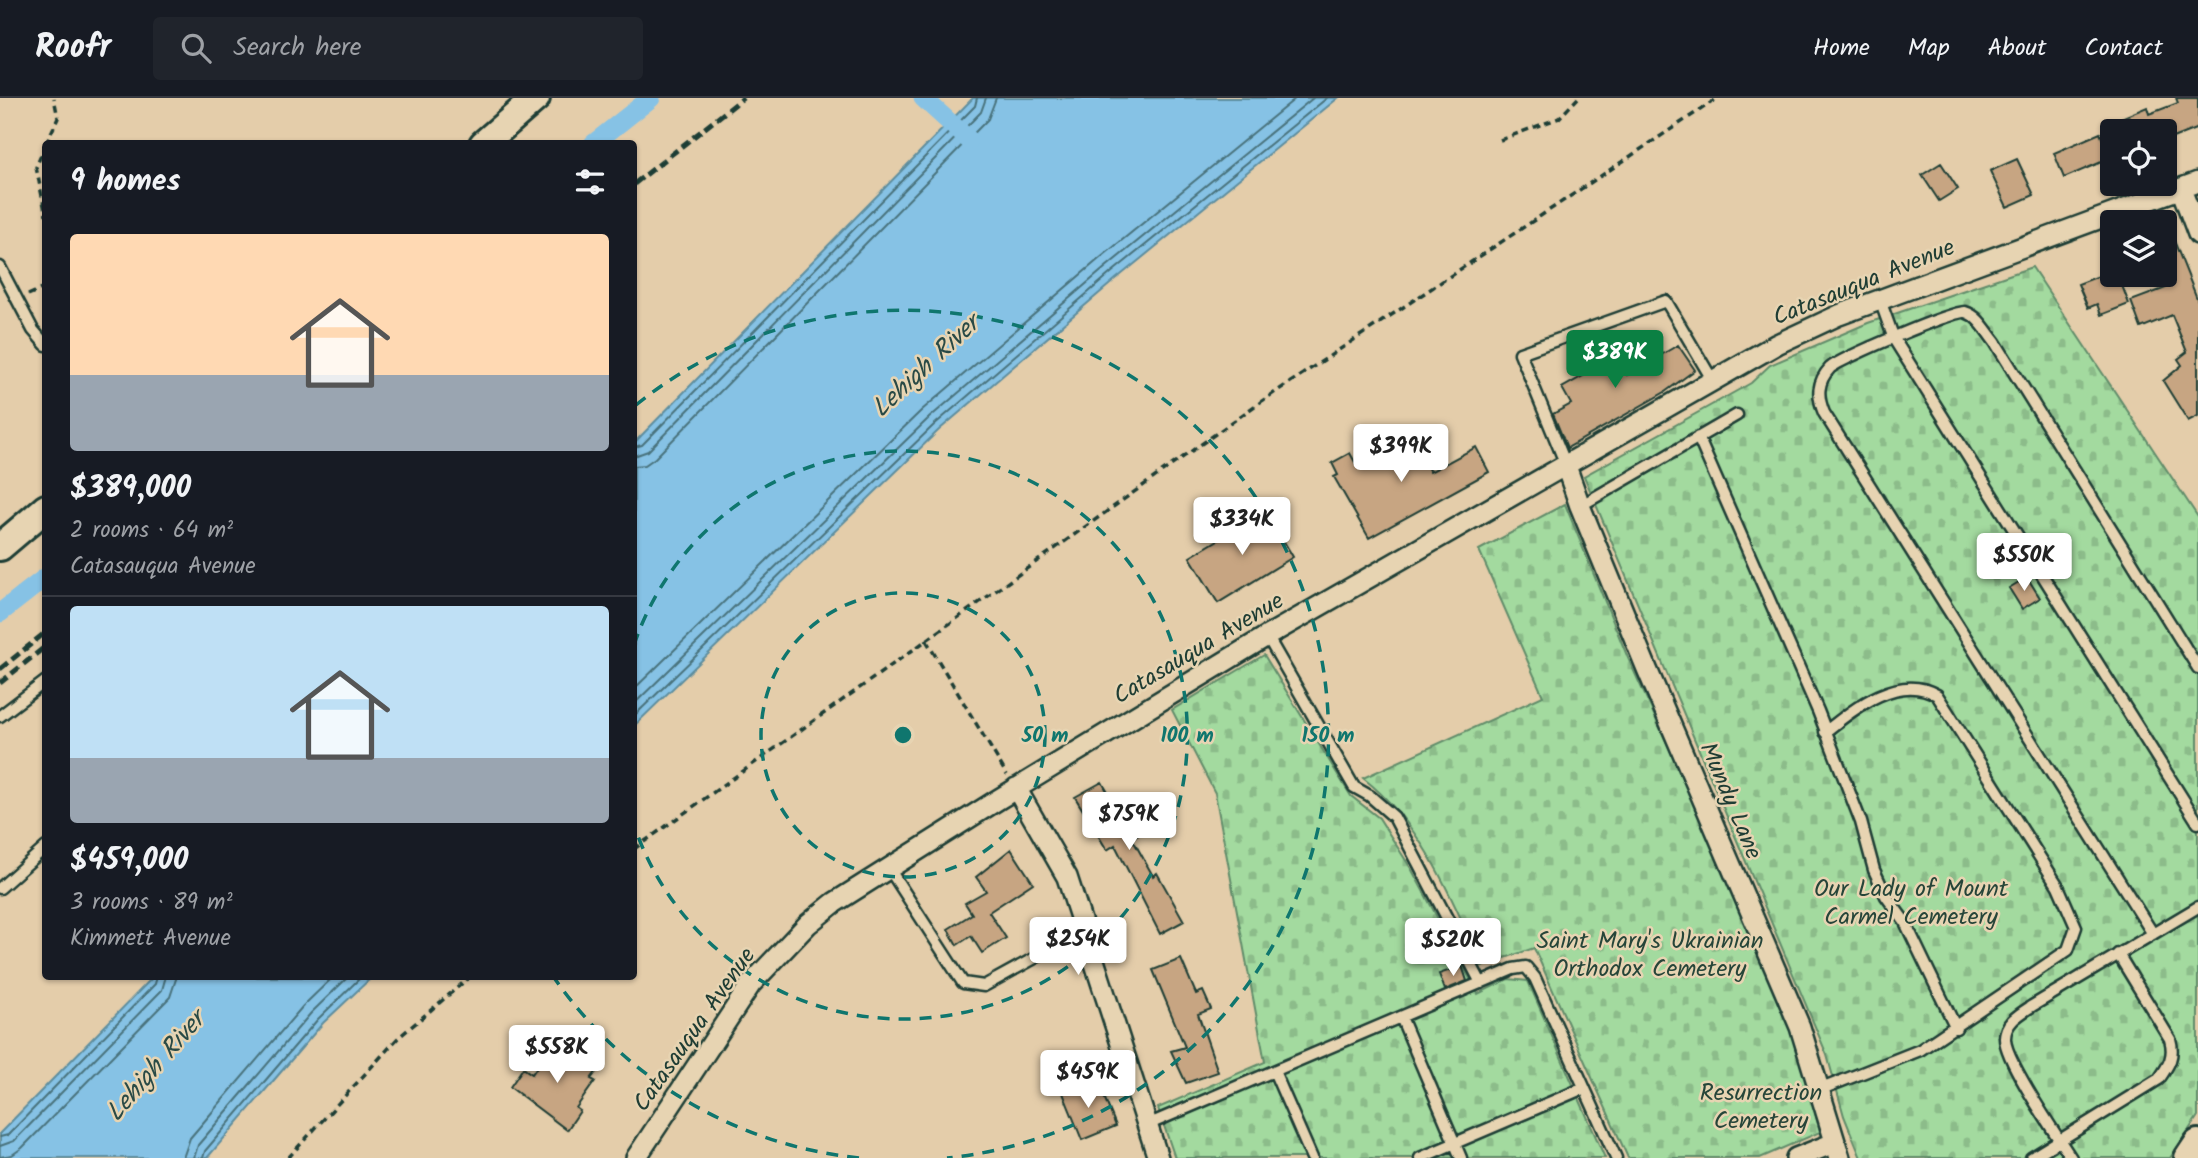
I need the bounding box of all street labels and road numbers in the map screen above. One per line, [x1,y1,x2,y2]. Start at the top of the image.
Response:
street label: Catasauqua Avenue [1767,229,1961,337]
street label: Catasauqua Avenue [1106,582,1292,716]
street label: Mundy Lane [1688,736,1772,866]
street label: Catasauqua Avenue [623,939,767,1121]

